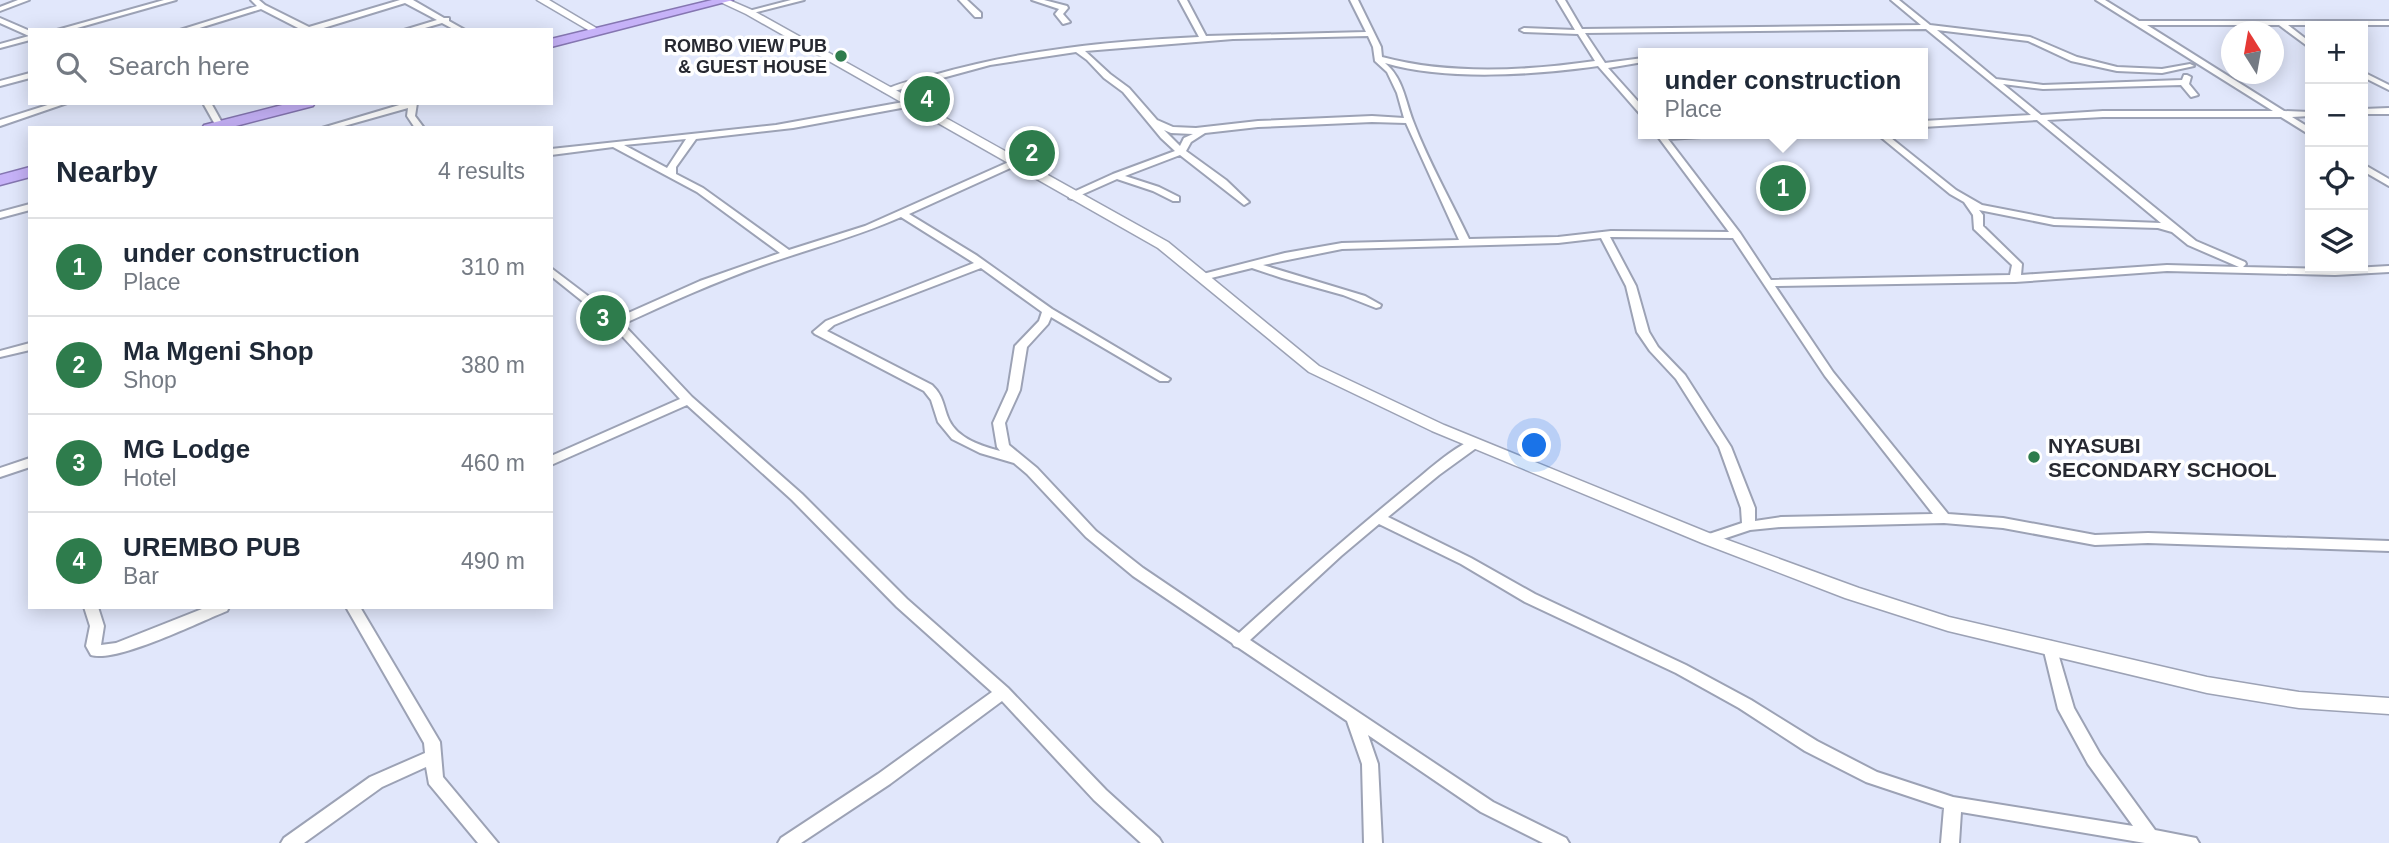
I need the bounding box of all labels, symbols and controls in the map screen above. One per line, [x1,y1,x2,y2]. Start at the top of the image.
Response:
north arrow [2221,21,2284,84]
map controls [2305,21,2368,273]
button: + [2305,21,2368,84]
search box [28,28,553,105]
place label: ROMBO VIEW PUB & GUEST HOUSE [664,36,827,77]
icon: search [52,48,90,86]
marker: ROMBO VIEW PUB & GUEST HOUSE [833,48,849,64]
popup [1638,48,1928,139]
text: Search here [108,51,250,81]
text: under construction [1665,65,1901,95]
pin: 4 [904,73,950,125]
button: − [2305,84,2368,147]
text: Place [1665,96,1722,122]
pin: 2 [1009,127,1055,179]
button: locate [2305,147,2368,210]
text: Nearby [56,155,158,188]
text: 4 results [438,158,525,184]
pin: 1 [1760,162,1806,214]
button: layers [2305,210,2368,273]
text: under construction [123,238,360,268]
text: 1 [73,254,85,280]
text: 310 m [461,254,525,280]
text: Place [123,269,181,295]
pin: 3 [580,292,626,344]
text: Ma Mgeni Shop [123,336,314,366]
text: 2 [73,352,85,378]
text: 380 m [461,352,525,378]
text: Shop [123,367,177,393]
your location [1517,428,1551,462]
text: MG Lodge [123,434,250,464]
place label: NYASUBI SECONDARY SCHOOL [2048,434,2277,481]
marker: NYASUBI SECONDARY SCHOOL [2026,449,2042,465]
text: 3 [73,450,85,476]
text: 460 m [461,450,525,476]
text: Hotel [123,465,177,491]
text: UREMBO PUB [123,532,301,562]
text: 4 [73,548,85,574]
text: 490 m [461,548,525,574]
text: Bar [123,563,159,589]

